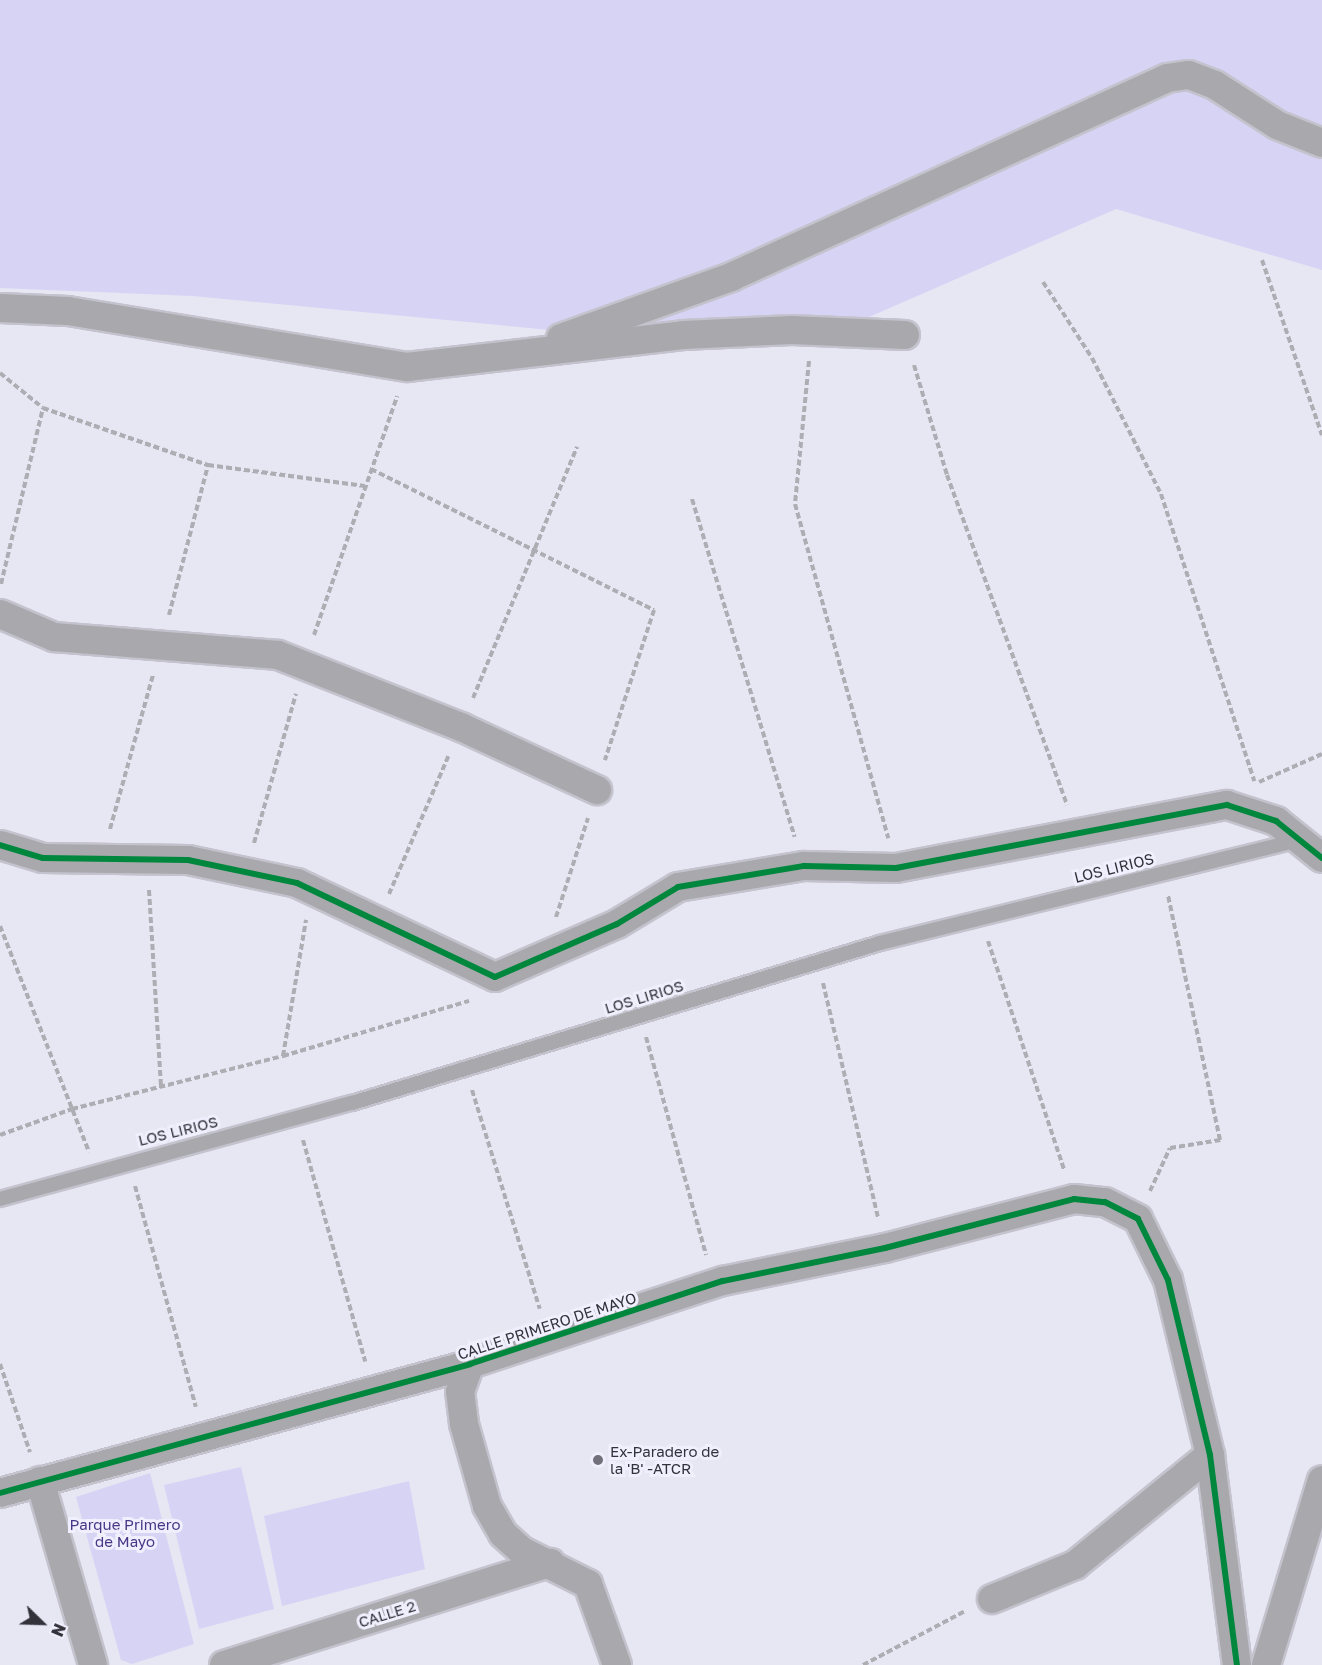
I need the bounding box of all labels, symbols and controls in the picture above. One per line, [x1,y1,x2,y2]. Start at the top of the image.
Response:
street label: LOS LIRIOS [1072,849,1156,887]
street label: LOS LIRIOS [603,977,685,1017]
street label: LOS LIRIOS [136,1112,220,1150]
street label: CALLE PRIMERO DE MAYO [455,1289,639,1363]
place label: Ex-Paradero de la 'B' -ATCR [610,1442,719,1477]
marker: Ex-Paradero de la 'B' -ATCR [591,1453,605,1467]
park label: Parque Primero de Mayo [70,1515,180,1550]
north arrow [12,1593,72,1653]
street label: CALLE 2 [356,1597,418,1631]
text: N [47,1621,70,1640]

